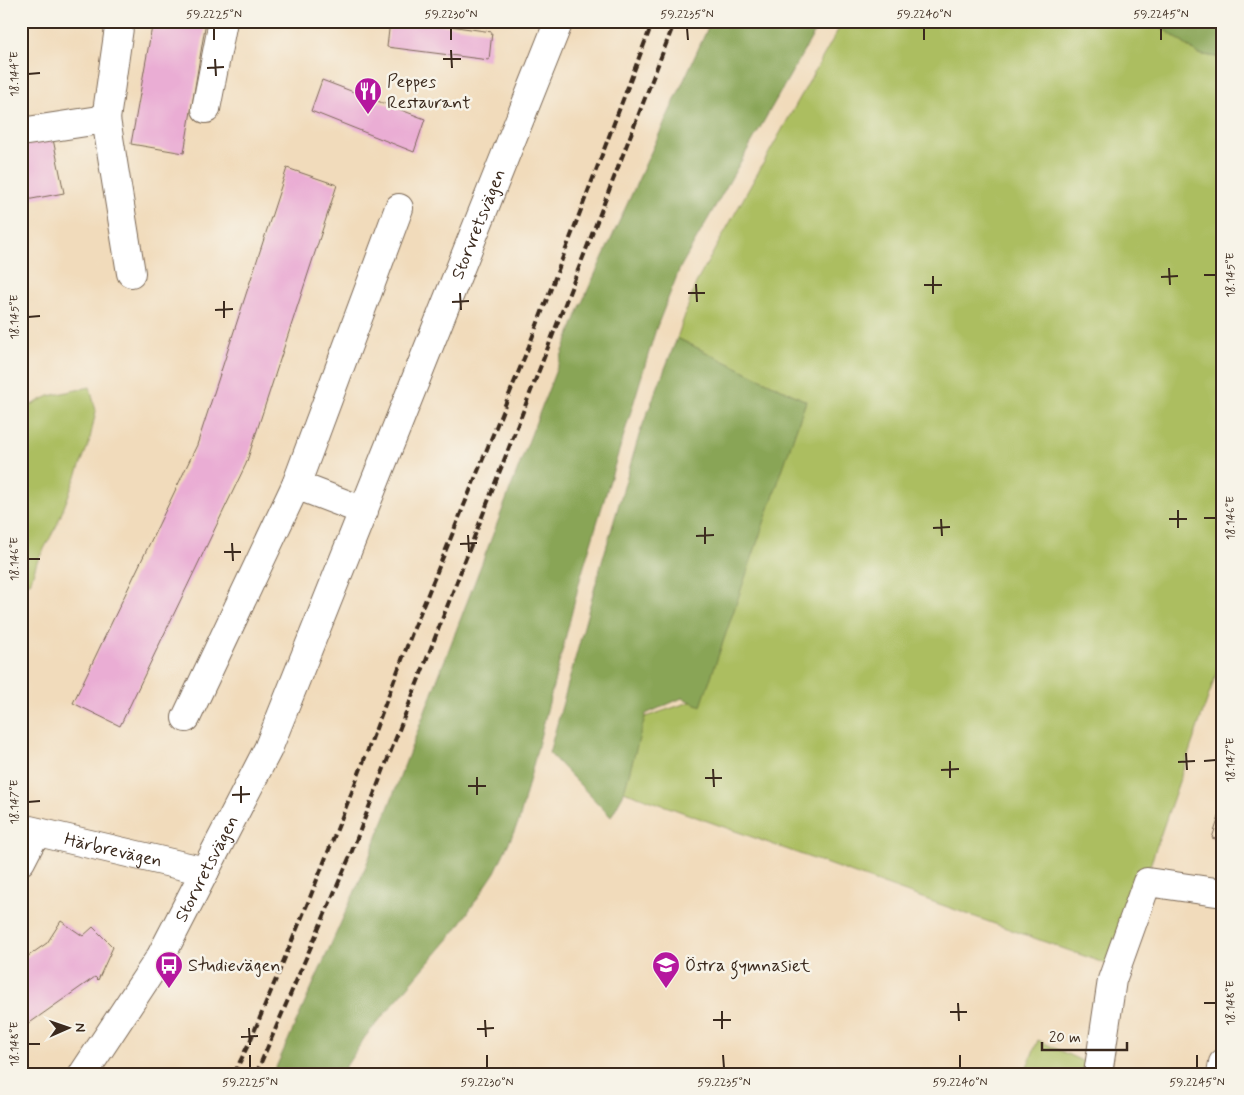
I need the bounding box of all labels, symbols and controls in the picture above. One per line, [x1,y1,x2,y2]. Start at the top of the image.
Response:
text: 59.2225°N [186,7,242,23]
text: 59.2230°N [424,7,478,23]
text: 59.2235°N [660,7,714,23]
text: 59.2240°N [896,7,952,23]
text: 59.2245°N [1133,7,1189,23]
text: 18.144°E [7,51,23,97]
place label: Peppes Restaurant [387,70,471,115]
restaurant icon: Peppes Restaurant [353,76,383,115]
street label: Storvretsvägen [446,165,512,283]
text: 18.145°E [1223,252,1239,298]
text: 18.145°E [7,294,23,340]
text: 18.146°E [1223,496,1239,540]
text: 18.146°E [7,537,23,581]
text: 18.147°E [1223,737,1239,783]
text: 18.147°E [7,779,23,825]
street label: Storvretsvägen [170,811,245,926]
street label: Härbrevägen [62,828,165,874]
bus stop icon: Studievägen [154,950,184,989]
school or university icon: Östra gymnasiet [651,950,681,989]
place label: Studievägen [188,954,281,978]
place label: Östra gymnasiet [685,954,811,980]
text: 18.148°E [1223,981,1239,1025]
north arrow [42,1002,92,1052]
scale bar [1042,1020,1126,1052]
text: 18.148°E [7,1022,23,1066]
text: N [71,1023,89,1033]
text: 20 m [1049,1028,1081,1048]
text: 59.2225°N [222,1075,278,1091]
text: 59.2230°N [460,1075,514,1091]
text: 59.2235°N [697,1075,751,1091]
text: 59.2240°N [932,1075,988,1091]
text: 59.2245°N [1169,1075,1225,1091]

